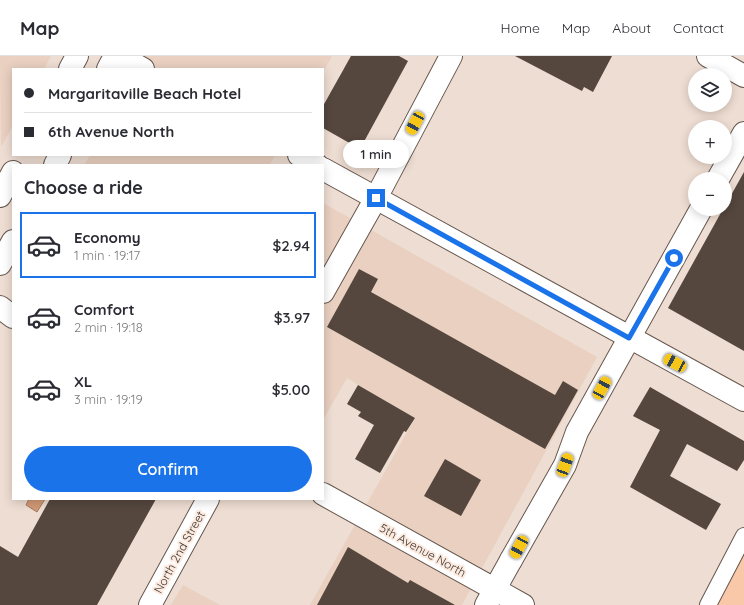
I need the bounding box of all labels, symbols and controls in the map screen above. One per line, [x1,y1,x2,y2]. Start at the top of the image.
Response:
text: Map [20,16,59,40]
text: Home [501,19,540,37]
text: Map [562,19,590,37]
text: About [612,19,651,37]
text: Contact [673,19,724,37]
map controls [688,68,732,216]
button: layers [688,68,732,112]
text: Margaritaville Beach Hotel [48,84,241,103]
car [404,110,426,136]
button: + [688,120,732,164]
text: 6th Avenue North [48,122,174,141]
callout: 1 min [343,140,409,168]
text: 1 min [360,146,392,162]
button: − [688,172,732,216]
text: Choose a ride [24,176,143,199]
route end [367,189,385,207]
icon: car [26,227,62,263]
text: Economy [74,228,141,247]
text: $2.94 [272,236,310,255]
text: 1 min · 19:17 [74,247,140,263]
route start [665,249,683,267]
icon: car [26,299,62,335]
text: Comfort [74,300,135,319]
text: $3.97 [274,308,310,327]
text: 2 min · 19:18 [74,319,143,335]
car [662,352,688,374]
icon: car [26,371,62,407]
text: XL [74,372,92,391]
car [591,375,613,401]
text: $5.00 [272,380,310,399]
text: 3 min · 19:19 [74,391,143,407]
button: Confirm [24,446,312,492]
car [555,452,575,478]
street label: North 2nd Street [150,508,208,596]
street label: 5th Avenue North [377,520,469,580]
car [508,534,530,560]

